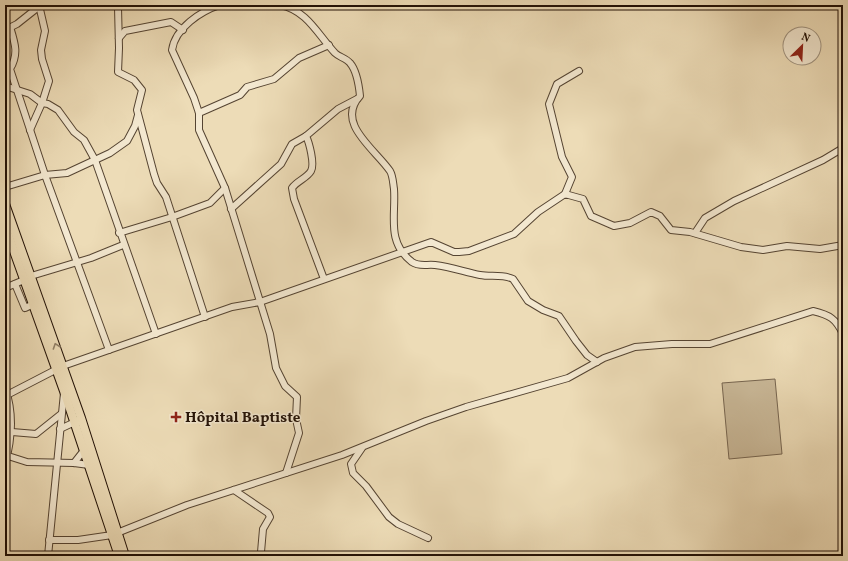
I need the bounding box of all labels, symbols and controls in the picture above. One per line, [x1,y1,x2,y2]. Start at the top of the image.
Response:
north arrow [782,26,822,66]
text: N [799,30,812,47]
one-way arrow [52,343,60,350]
place label: Hôpital Baptiste [185,408,301,429]
marker: Hôpital Baptiste [170,411,182,423]

